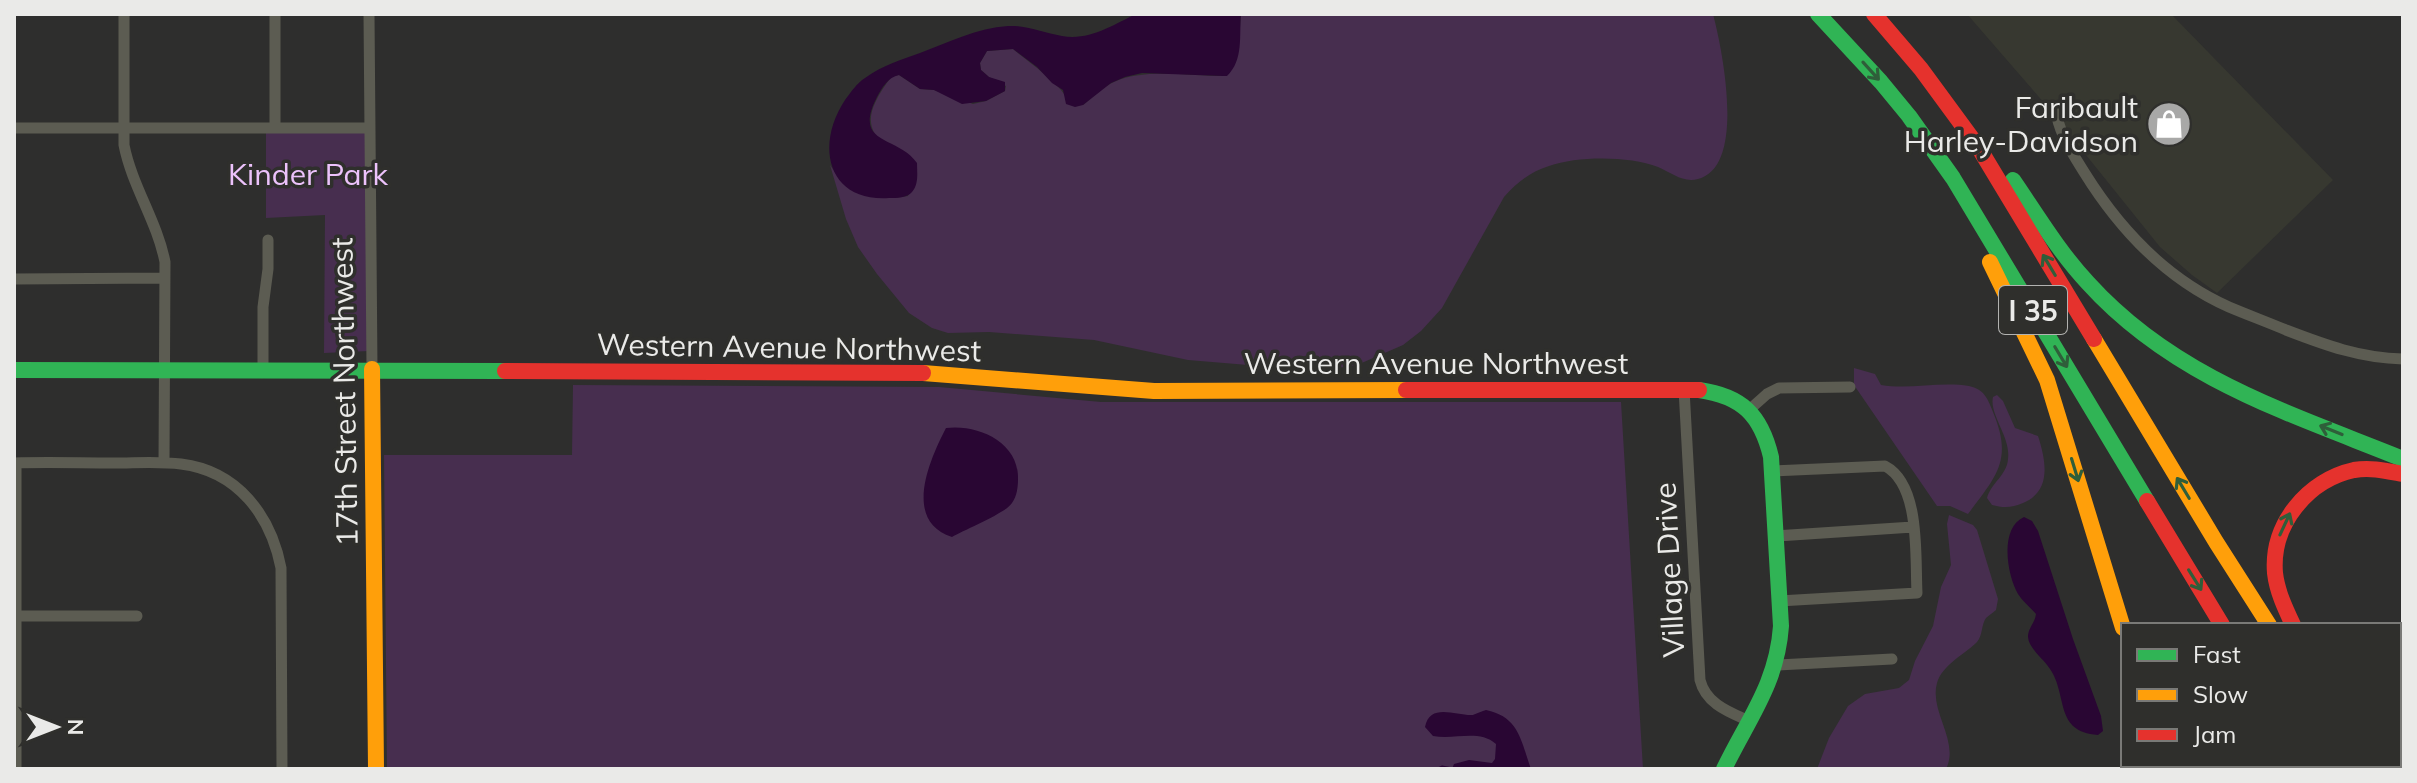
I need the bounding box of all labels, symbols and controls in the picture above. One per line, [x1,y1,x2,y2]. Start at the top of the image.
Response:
one-way arrow [1862,61,1881,81]
place label: Faribault Harley-Davidson [1904,88,2138,160]
shop icon: Faribault Harley-Davidson [2145,100,2193,148]
park label: Kinder Park [228,155,389,193]
street label: 17th Street Northwest [322,237,366,547]
one-way arrow [2041,254,2057,277]
road number: I 35 [1999,286,2067,334]
street label: Western Avenue Northwest [596,325,982,369]
street label: Western Avenue Northwest [1244,344,1628,382]
one-way arrow [2053,345,2069,368]
one-way arrow [2319,421,2344,436]
one-way arrow [2068,457,2083,483]
one-way arrow [2175,477,2191,500]
street label: Village Drive [1645,482,1693,658]
one-way arrow [2278,513,2293,537]
one-way arrow [2187,568,2203,591]
legend [2121,623,2401,767]
text: Fast [2193,639,2241,669]
text: Slow [2193,679,2248,709]
north arrow [16,687,96,767]
text: N [62,719,90,735]
text: Jam [2193,719,2236,749]

